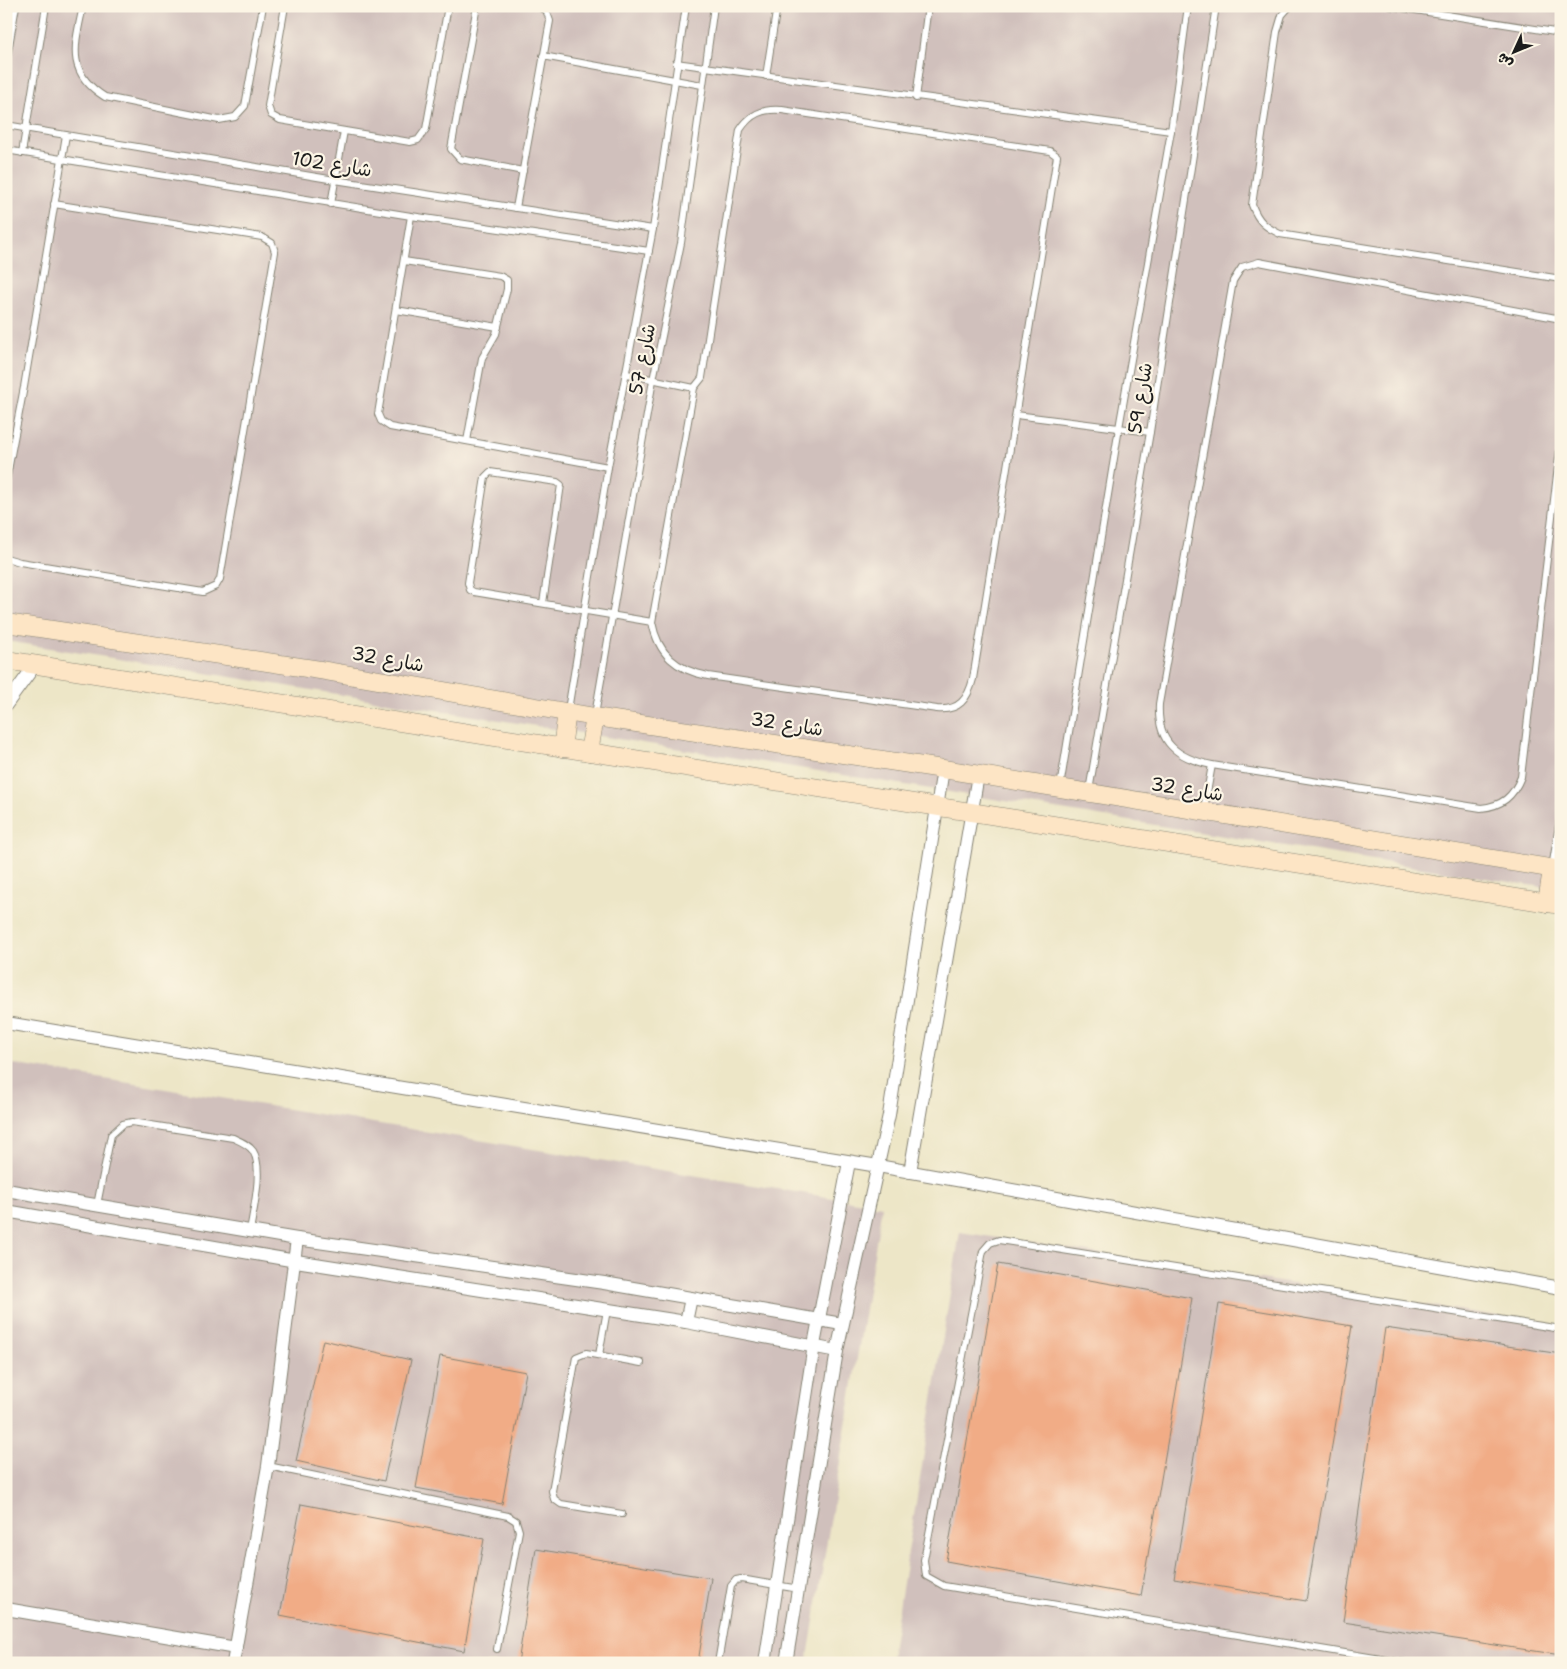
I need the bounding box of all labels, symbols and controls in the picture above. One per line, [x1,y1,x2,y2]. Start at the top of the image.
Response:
north arrow [1490,28,1540,78]
text: ش [1493,49,1516,73]
street label: شارع 102 [290,145,374,184]
street label: شارع 57 [623,321,662,397]
street label: شارع 59 [1122,361,1159,435]
street label: شارع 32 [350,640,426,679]
street label: شارع 32 [749,706,825,743]
street label: شارع 32 [1149,771,1225,808]

